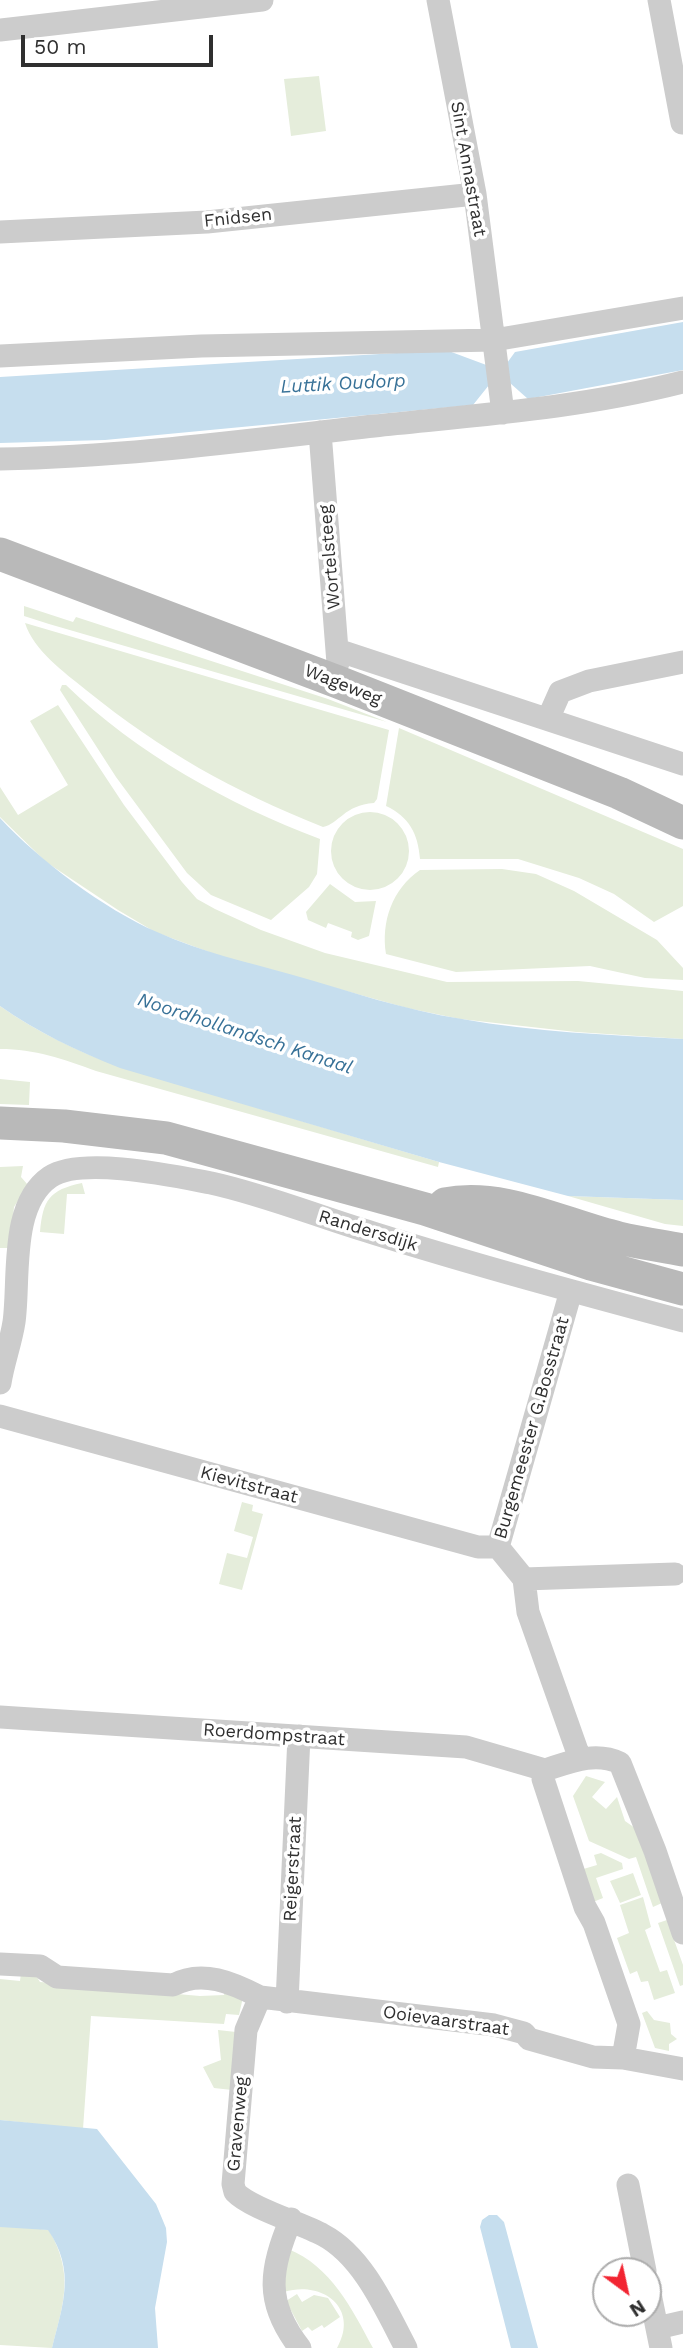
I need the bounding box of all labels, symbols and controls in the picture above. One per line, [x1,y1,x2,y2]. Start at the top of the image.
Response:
scale bar [24,21,217,65]
text: 50 m [34,34,86,59]
street label: Sint Annastraat [445,100,491,238]
street label: Fnidsen [203,204,273,232]
water label: Luttik Oudorp [280,369,406,399]
street label: Wortelsteeg [315,504,345,610]
street label: Wageweg [301,660,385,710]
water label: Noordhollandsch Kanaal [135,988,355,1080]
street label: Randersdijk [316,1206,420,1256]
street label: Burgemeester G.Bosstraat [490,1314,574,1542]
street label: Kievitstraat [198,1462,300,1508]
street label: Roerdompstraat [202,1719,346,1751]
street label: Reigerstraat [279,1816,307,1922]
street label: Ooievaarstraat [381,2001,511,2041]
street label: Gravenweg [223,2076,253,2172]
north arrow [592,2257,662,2327]
text: N [625,2295,650,2322]

